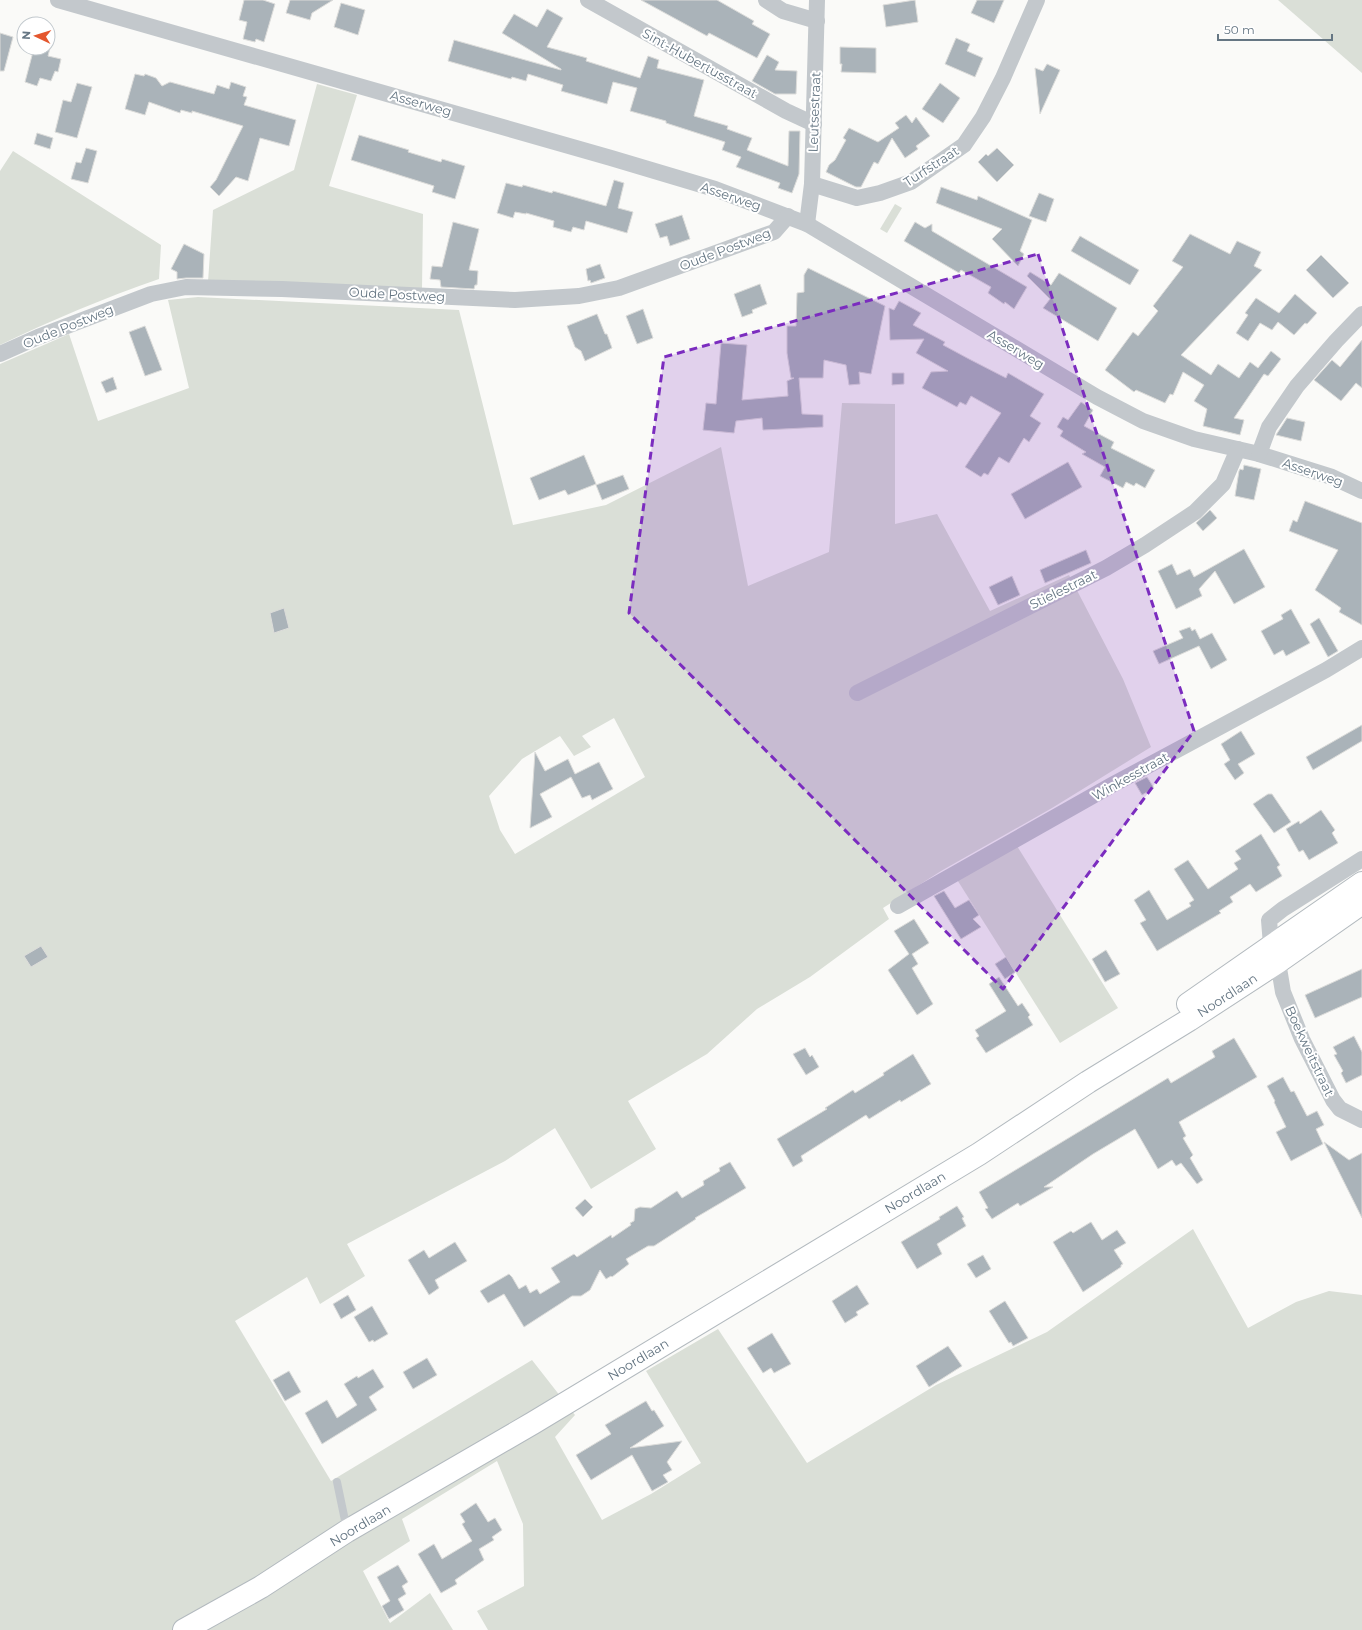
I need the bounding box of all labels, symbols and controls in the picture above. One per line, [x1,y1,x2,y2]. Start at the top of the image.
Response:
north arrow [16,16,56,56]
scale bar [1218,16,1332,42]
text: 50 m [1224,22,1255,37]
street label: Sint-Hubertusstraat [640,25,760,101]
text: N [19,30,33,40]
street label: Leutsestraat [805,71,823,153]
street label: Asserweg [388,87,454,119]
street label: Turfstraat [900,142,962,190]
street label: Asserweg [699,178,763,214]
street label: Oude Postweg [677,224,773,274]
street label: Oude Postweg [348,283,446,305]
street label: Oude Postweg [20,301,116,351]
street label: Asserweg [985,326,1047,372]
street label: Asserweg [1281,454,1345,490]
street label: Stielestraat [1027,566,1099,612]
street label: Winkesstraat [1089,748,1171,804]
street label: Noordlaan [1194,970,1260,1020]
street label: Boekweitstraat [1282,1003,1338,1099]
street label: Noordlaan [882,1168,948,1216]
street label: Noordlaan [605,1335,671,1383]
street label: Noordlaan [327,1501,393,1549]

